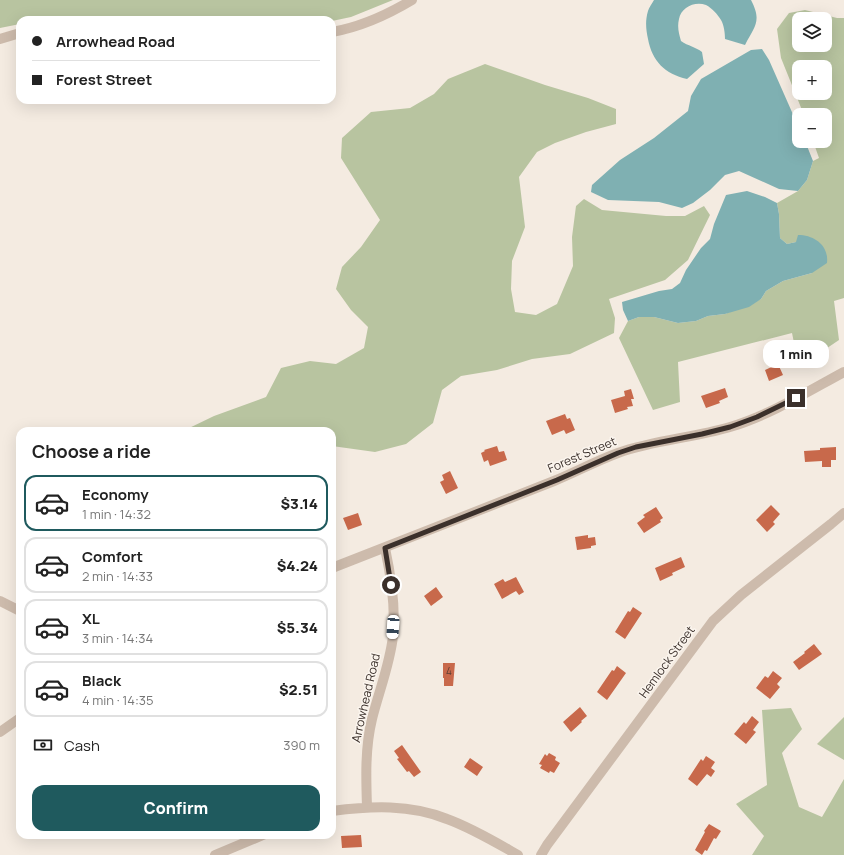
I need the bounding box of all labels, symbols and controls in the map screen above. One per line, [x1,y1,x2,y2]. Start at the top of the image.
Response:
map controls [792,12,832,148]
button: layers [792,12,832,52]
text: Arrowhead Road [56,31,175,52]
button: + [792,60,832,100]
text: Forest Street [56,69,152,90]
button: − [792,108,832,148]
callout: 1 min [763,340,829,368]
text: 1 min [780,345,812,363]
route end [787,389,805,407]
street label: Forest Street [545,432,619,477]
text: Choose a ride [32,439,151,463]
text: Economy [82,484,149,505]
icon: car [34,485,70,521]
text: $3.14 [280,493,318,514]
text: 1 min · 14:32 [82,505,151,523]
text: Comfort [82,546,143,567]
icon: car [34,547,70,583]
text: $4.24 [277,555,318,576]
text: 2 min · 14:33 [82,567,153,585]
route start [382,576,400,594]
text: XL [82,608,100,629]
icon: car [34,609,70,645]
car [386,615,400,639]
text: $5.34 [277,617,318,638]
street label: Hemlock Street [635,622,699,701]
text: 3 min · 14:34 [82,629,153,647]
street label: Arrowhead Road [347,652,384,744]
house number: 4 [446,664,452,678]
text: Black [82,670,121,691]
icon: car [34,671,70,707]
text: $2.51 [279,679,318,700]
text: 4 min · 14:35 [82,691,154,709]
icon: cash [32,734,54,756]
text: Cash [64,735,100,756]
text: 390 m [283,736,320,754]
button: Confirm [32,785,320,831]

